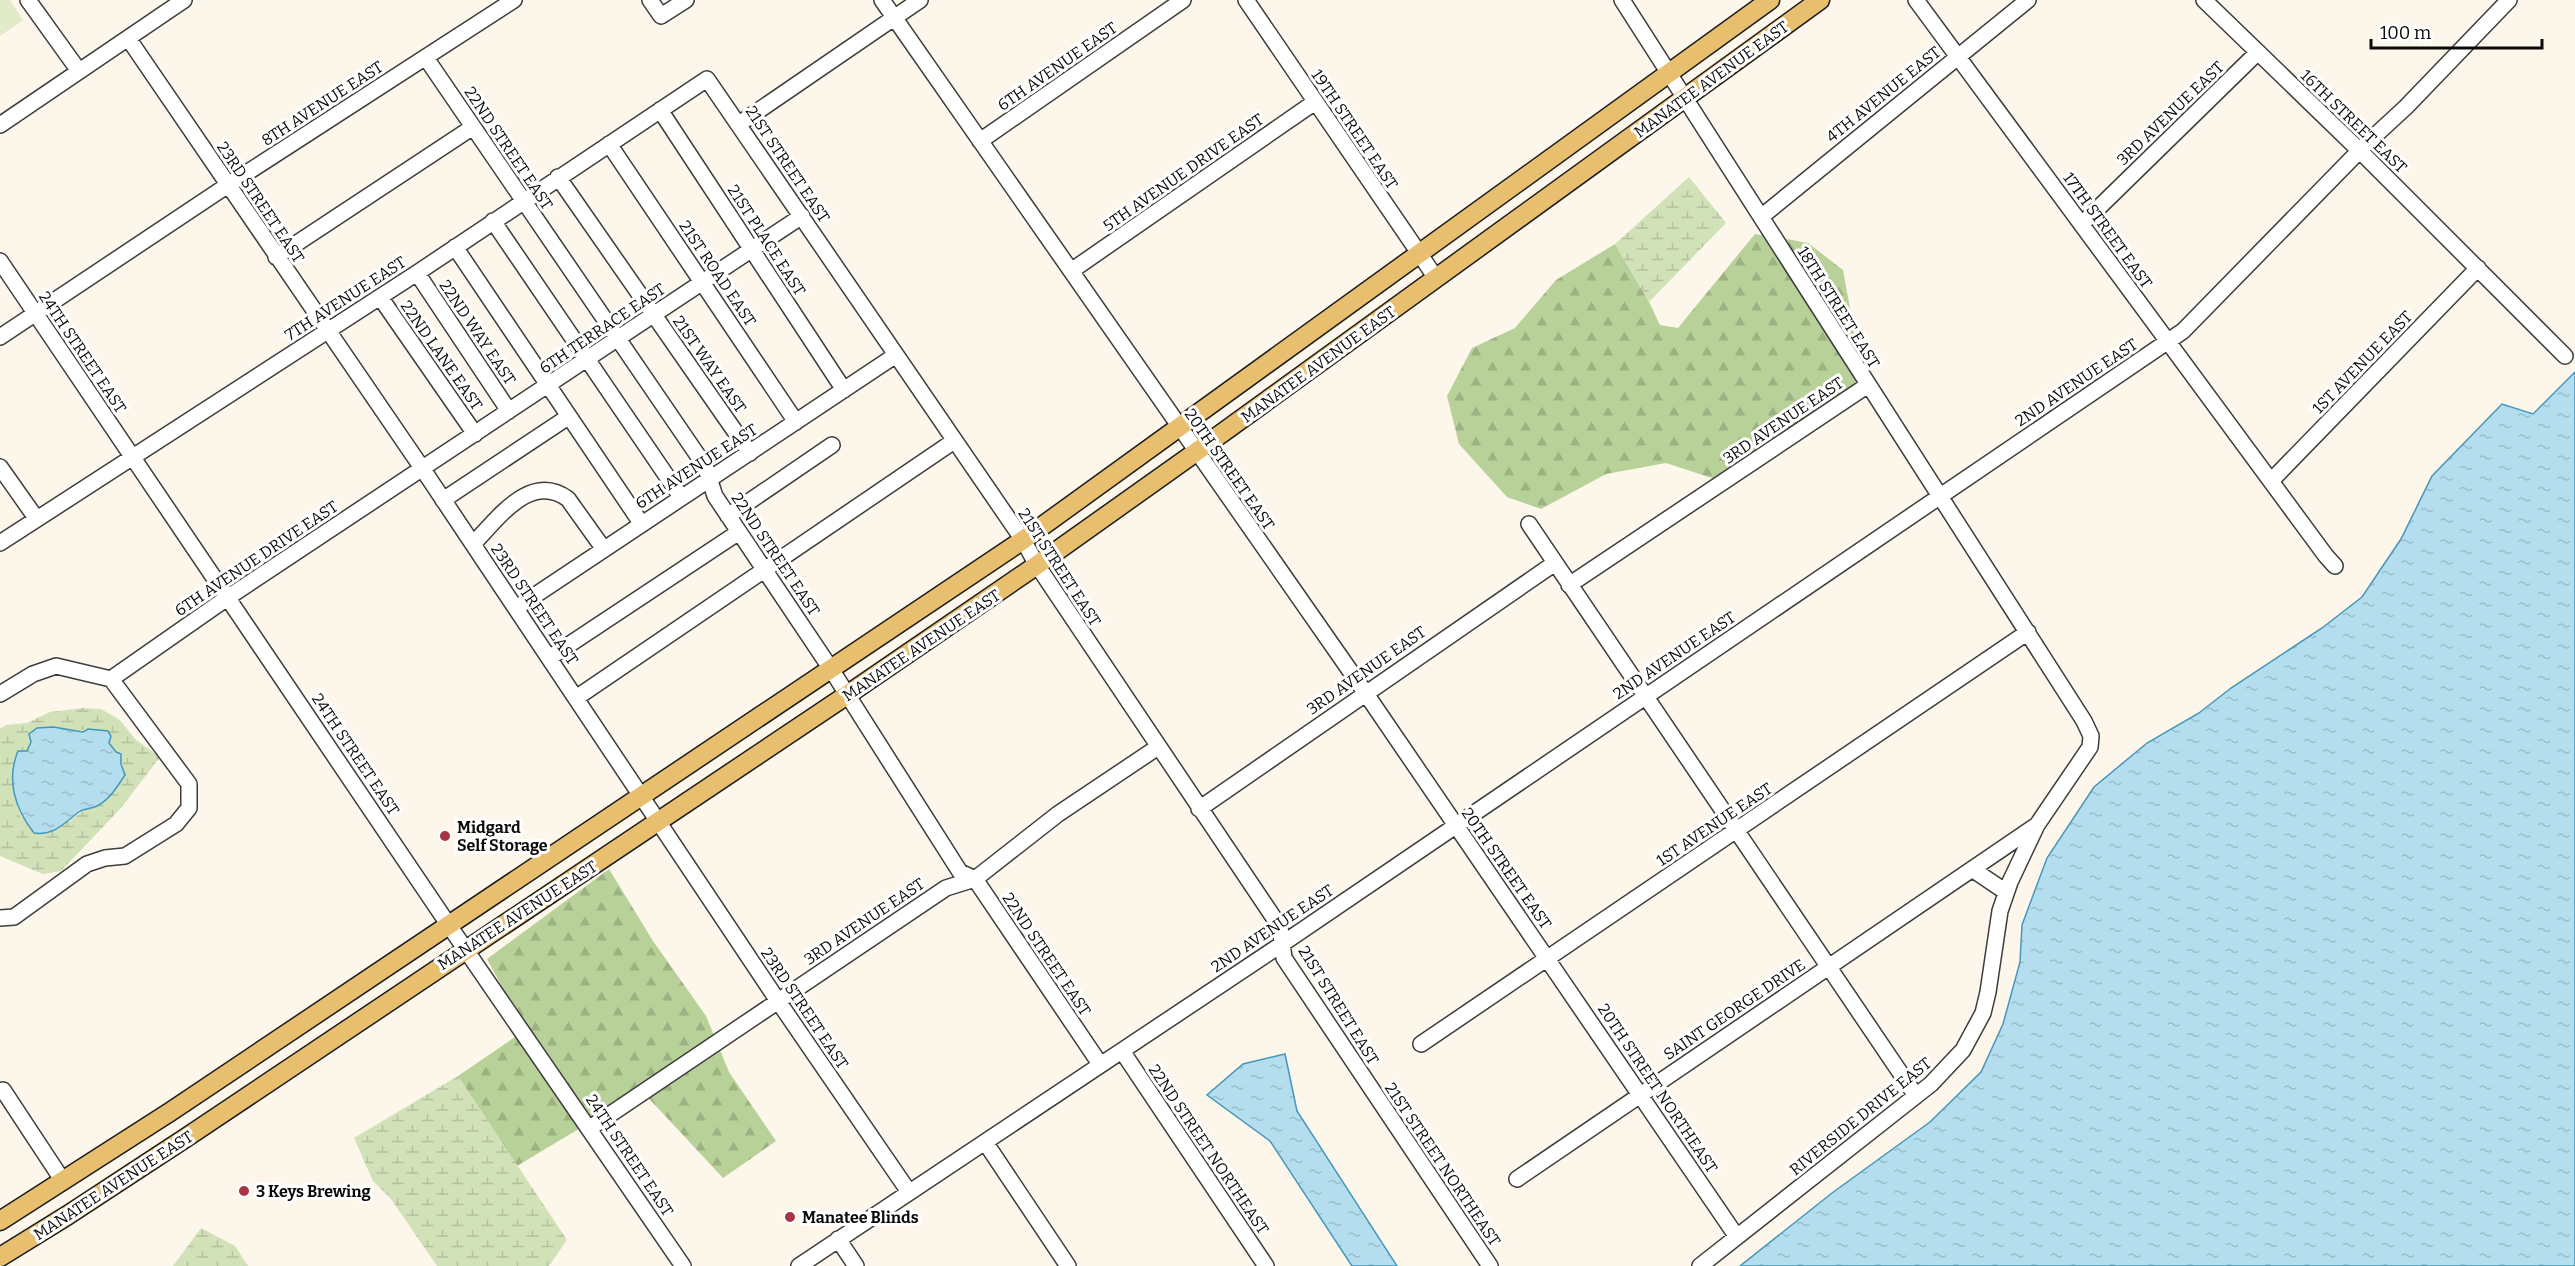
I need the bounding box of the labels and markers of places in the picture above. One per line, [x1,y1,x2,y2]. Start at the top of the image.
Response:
place label: Midgard Self Storage [457,818,548,855]
marker: Midgard Self Storage [438,829,452,843]
place label: 3 Keys Brewing [256,1182,371,1201]
marker: 3 Keys Brewing [237,1184,251,1198]
place label: Manatee Blinds [802,1208,919,1227]
marker: Manatee Blinds [783,1210,797,1224]

